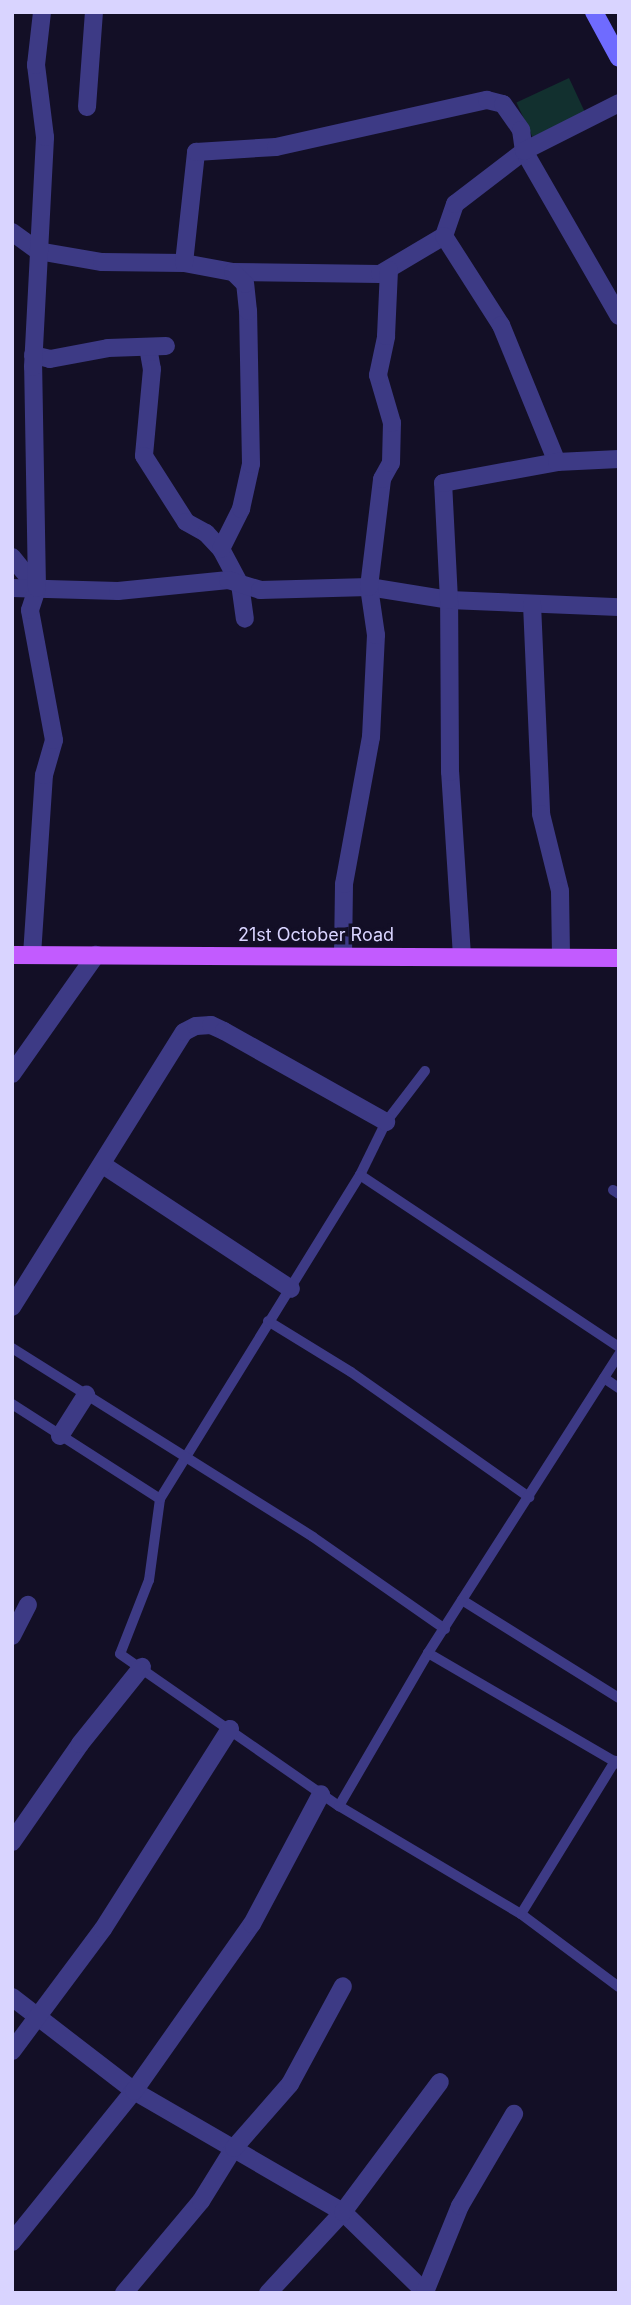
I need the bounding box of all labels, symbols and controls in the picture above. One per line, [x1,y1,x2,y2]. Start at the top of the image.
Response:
street label: 21st October Road [238,924,394,946]

